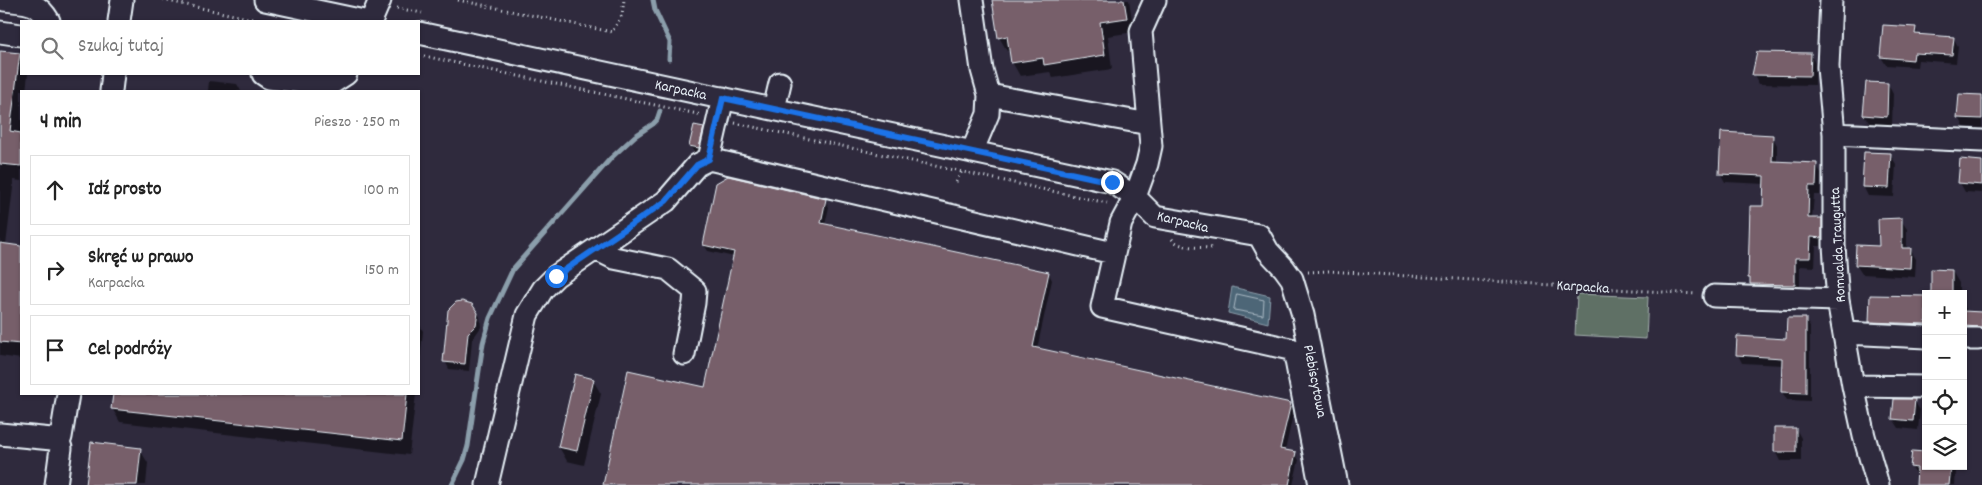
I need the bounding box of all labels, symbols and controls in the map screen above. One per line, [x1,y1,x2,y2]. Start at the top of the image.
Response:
search box [20,20,420,75]
icon: search [38,34,66,62]
text: Szukaj tutaj [78,34,164,61]
street label: Karpacka [653,75,710,107]
text: 4 min [40,108,82,138]
text: Pieszo · 250 m [314,111,400,134]
route end [1101,171,1124,194]
icon: ahead [41,176,69,204]
text: Idź prosto [88,177,161,204]
text: 100 m [363,179,399,202]
street label: Romualda Traugutta [1825,186,1853,303]
street label: Karpacka [1154,206,1212,240]
text: Skręć w prawo [88,245,194,272]
icon: right [41,256,69,284]
text: 150 m [365,259,399,282]
route start [545,265,568,288]
text: Karpacka [88,272,144,295]
street label: Karpacka [1556,275,1611,301]
map controls [1922,290,1967,470]
button: + [1922,290,1967,335]
button: − [1922,335,1967,380]
icon: arrive [41,336,69,364]
text: Cel podróży [88,337,171,364]
street label: Plebiscytowa [1296,343,1332,421]
button: locate [1922,380,1967,425]
button: layers [1922,425,1967,470]

